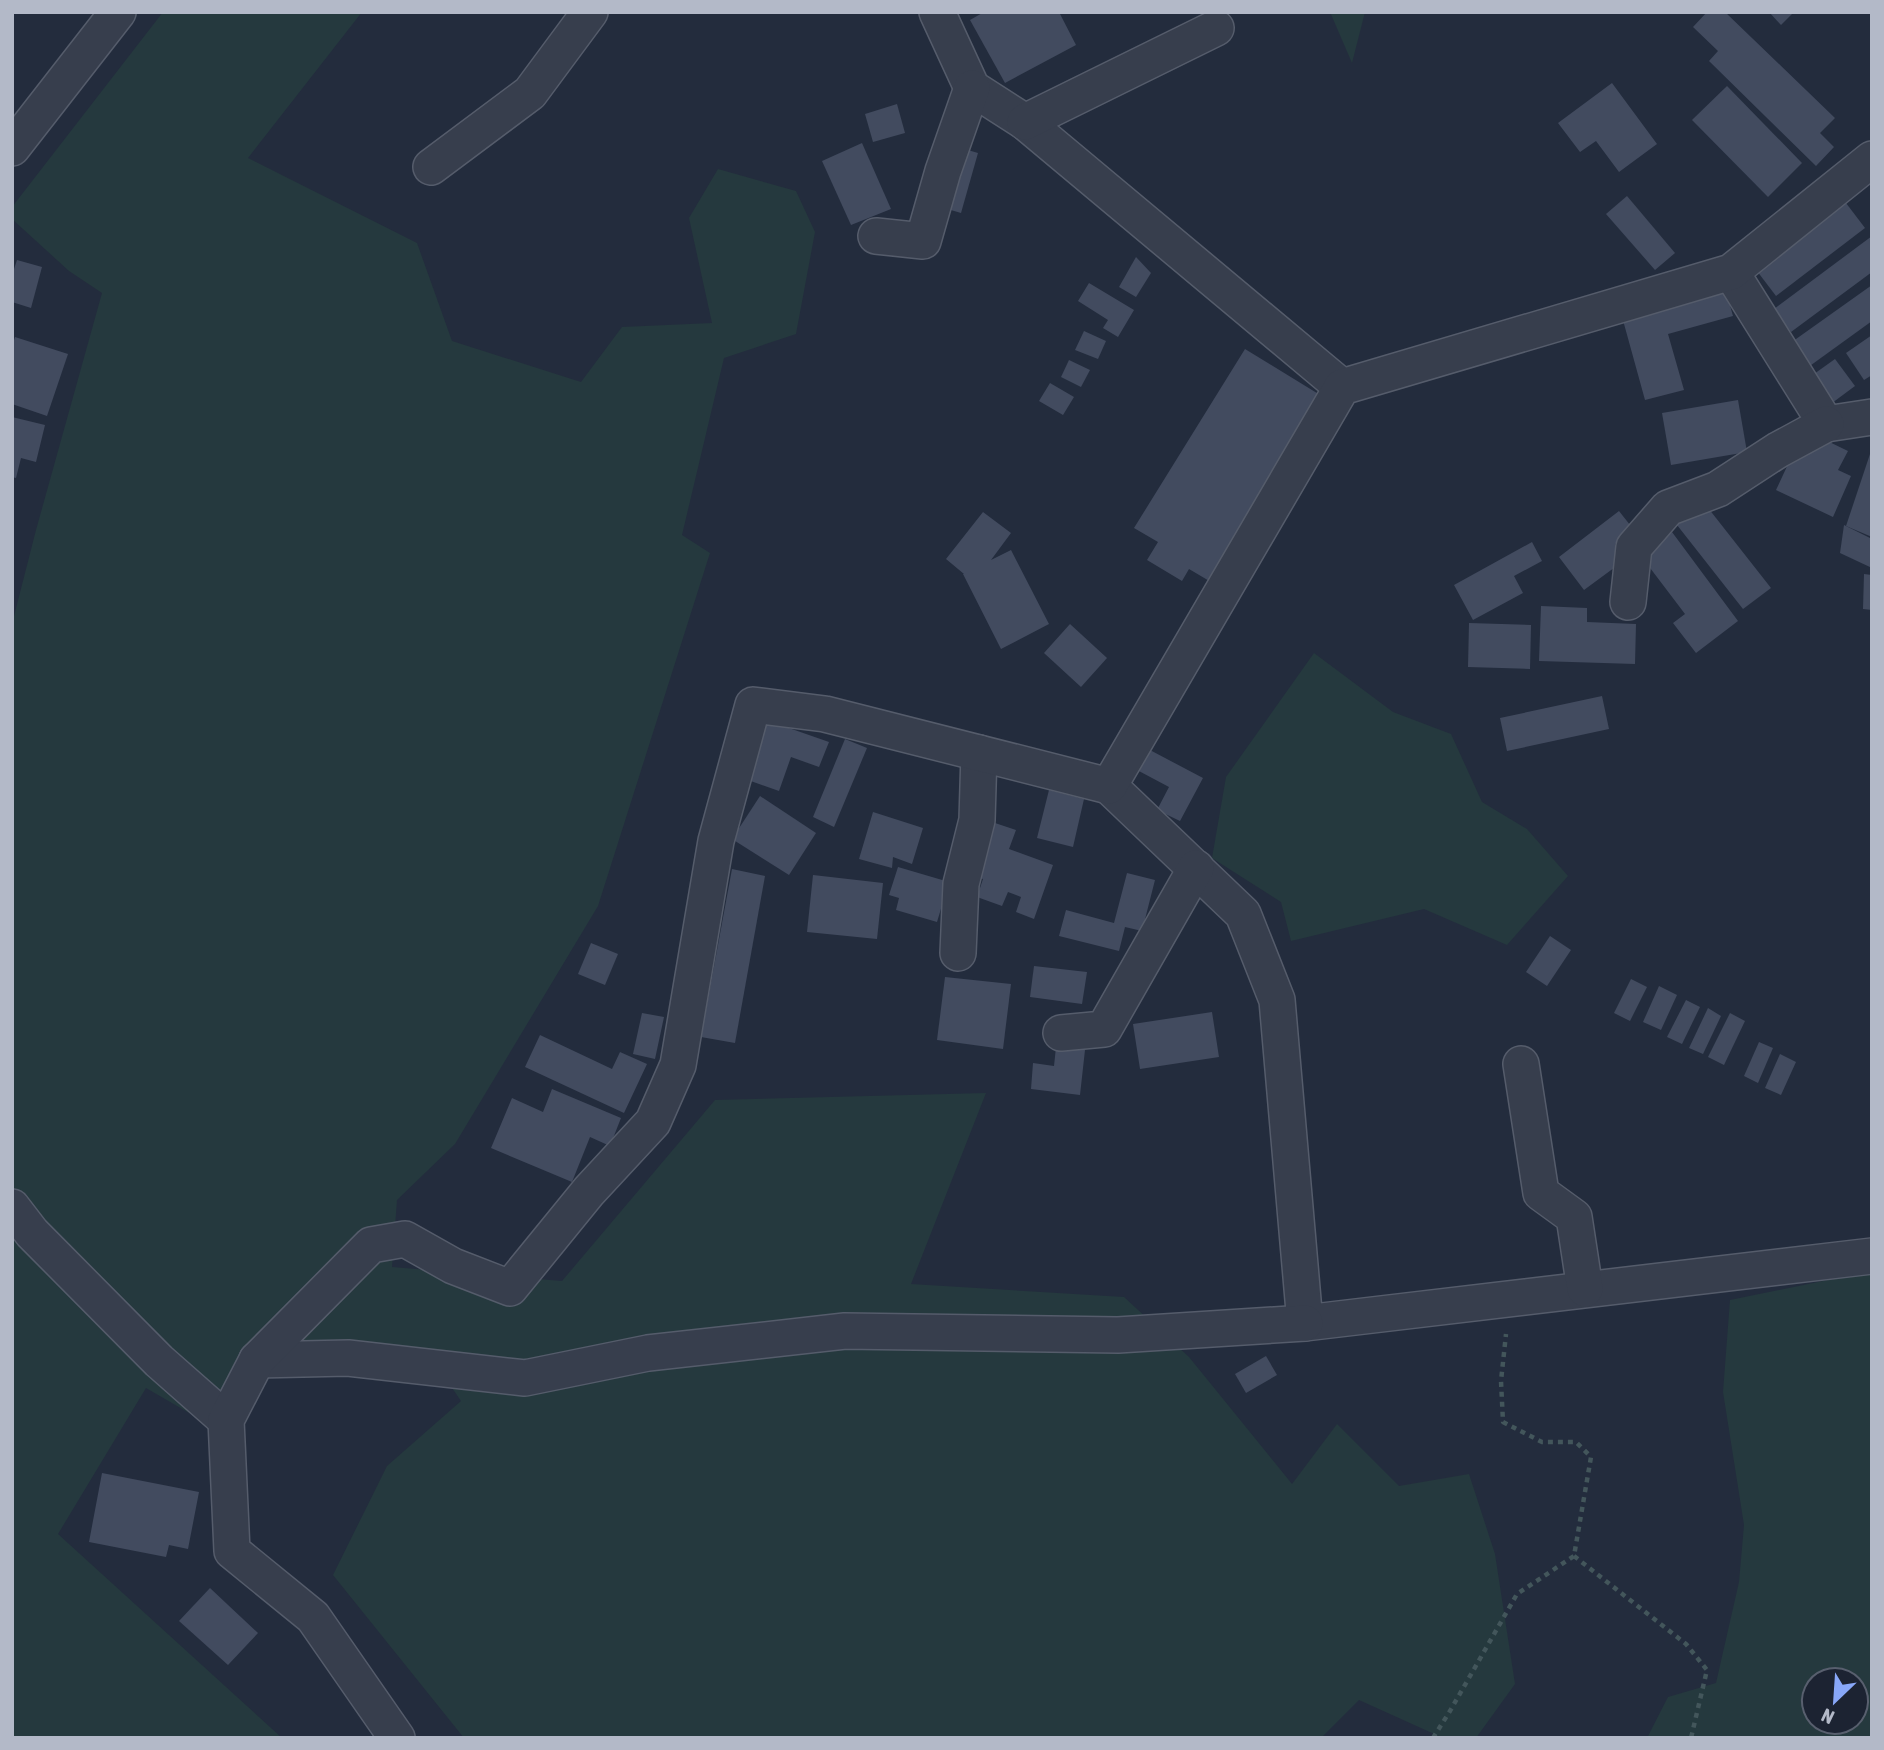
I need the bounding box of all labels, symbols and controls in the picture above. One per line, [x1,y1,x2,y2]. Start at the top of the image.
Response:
north arrow [1800,1666,1870,1736]
text: N [1818,1704,1838,1729]

